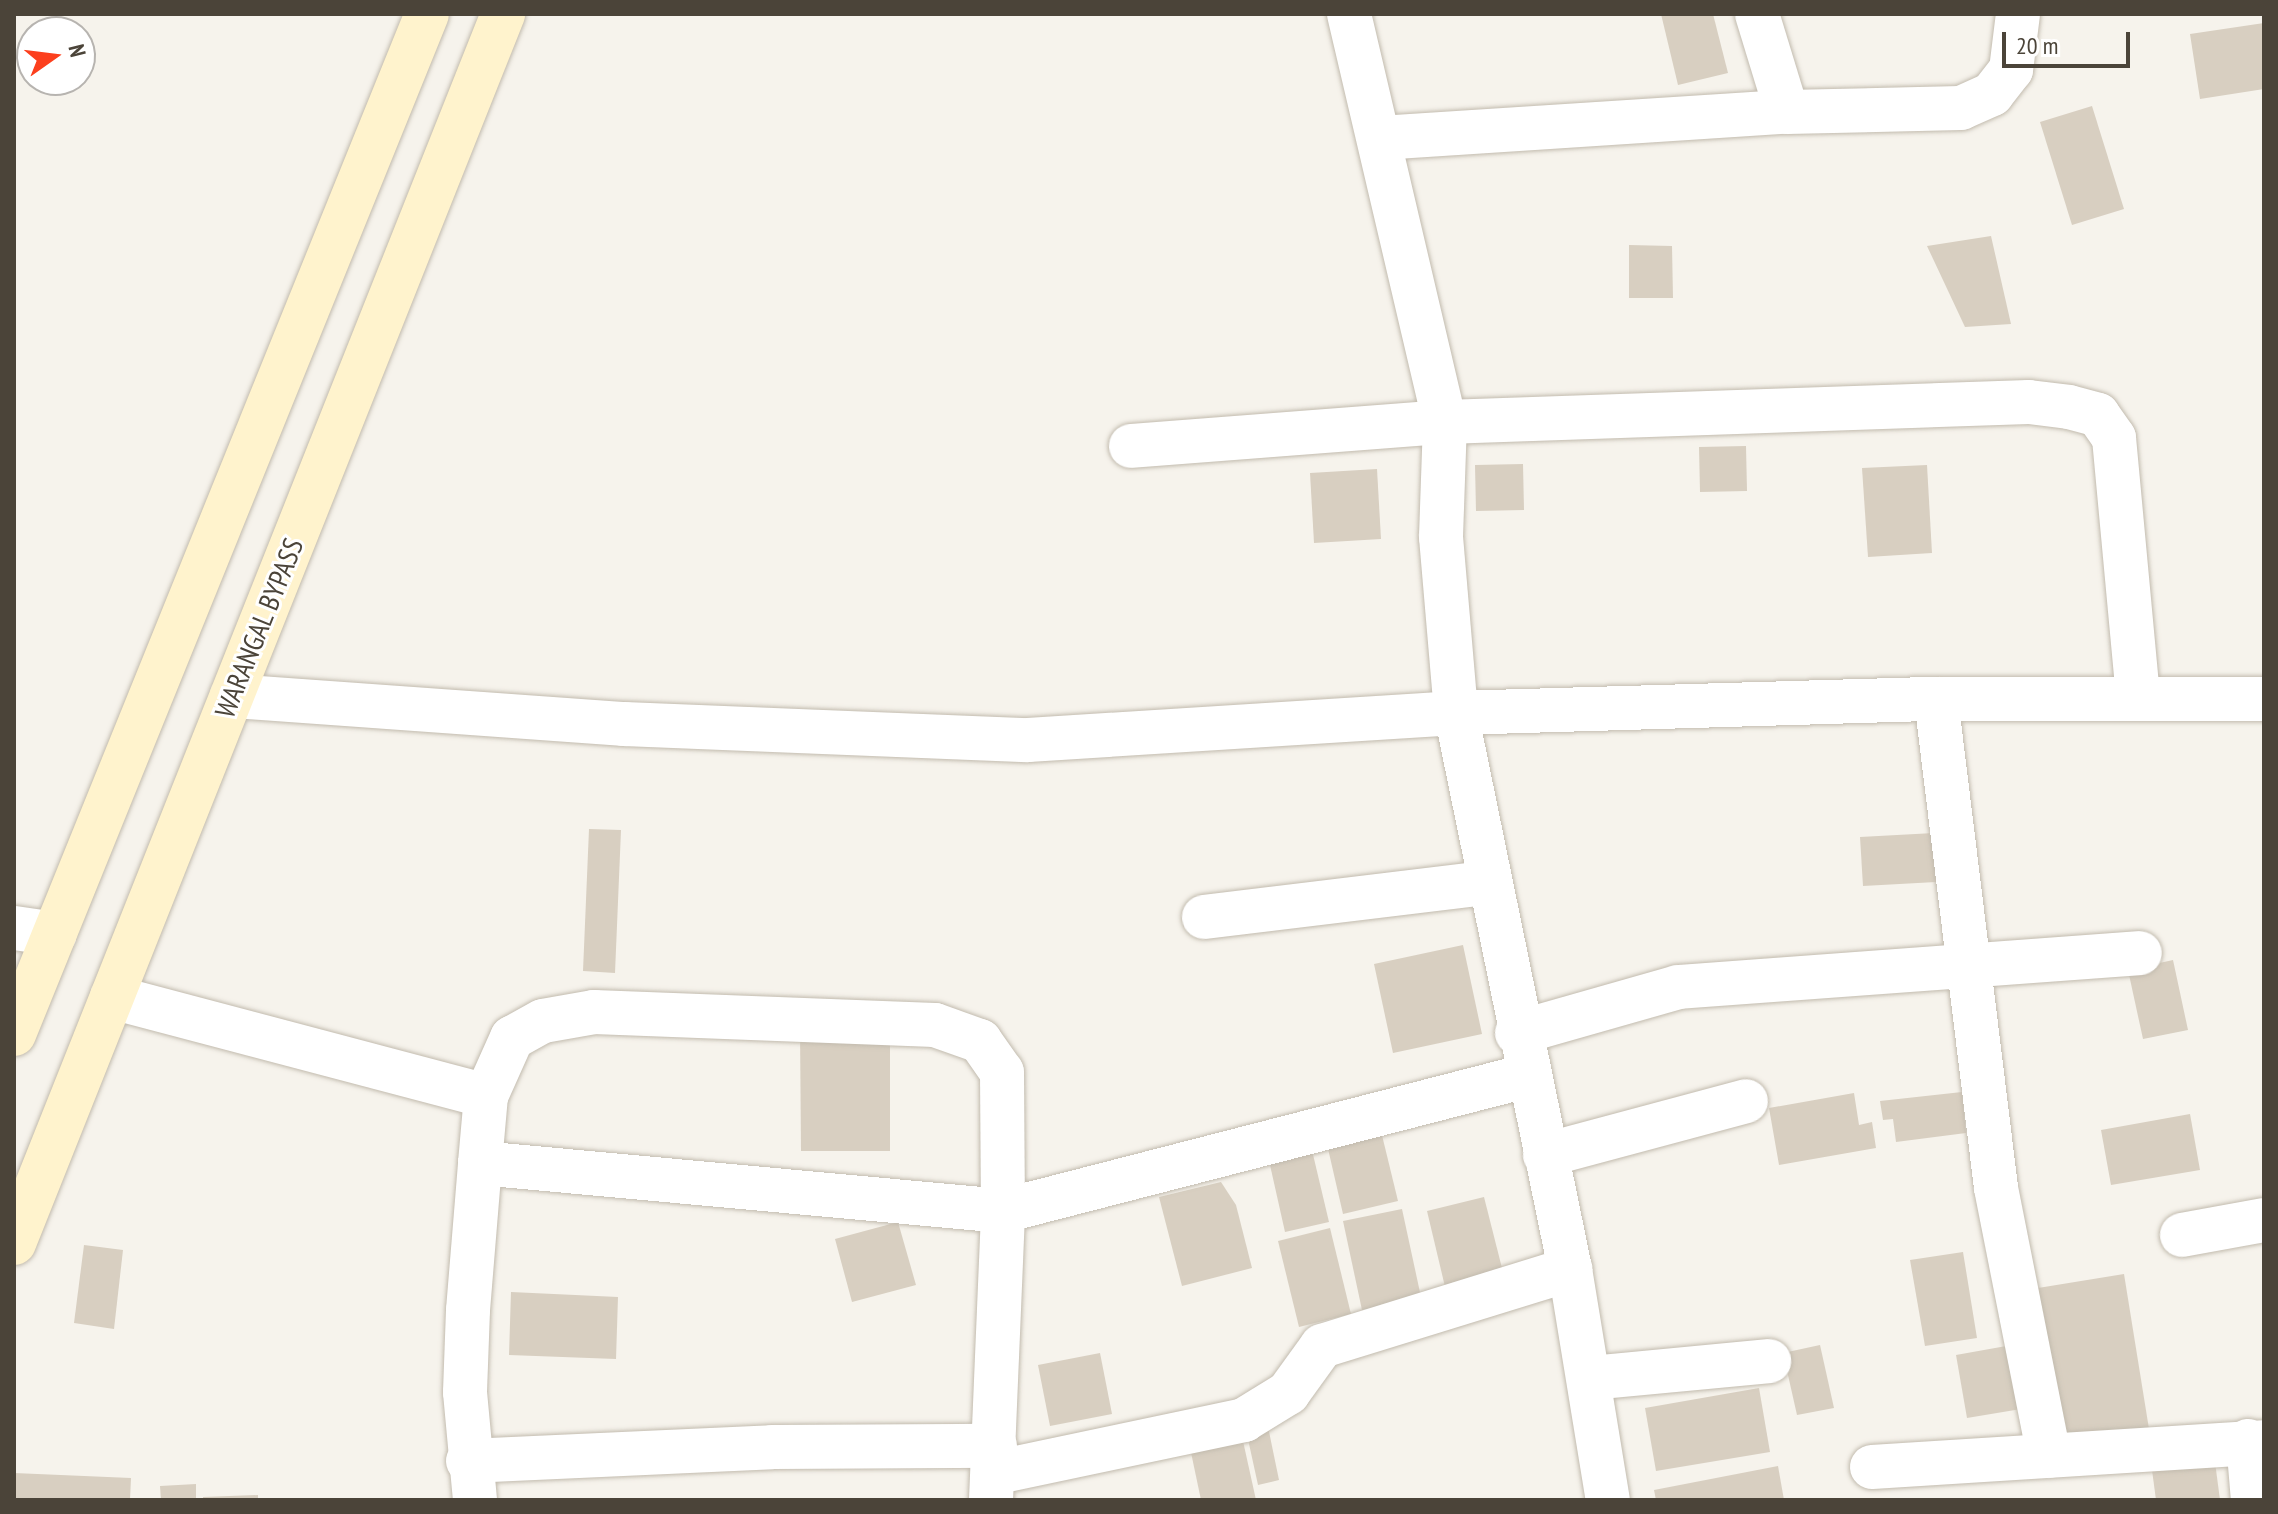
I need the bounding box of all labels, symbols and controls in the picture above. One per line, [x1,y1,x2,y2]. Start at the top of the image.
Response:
north arrow [16,16,96,96]
scale bar [2006,16,2134,66]
text: 20 m [2016,30,2058,61]
text: N [62,42,92,60]
street label: WARANGAL BYPASS [208,533,310,723]

